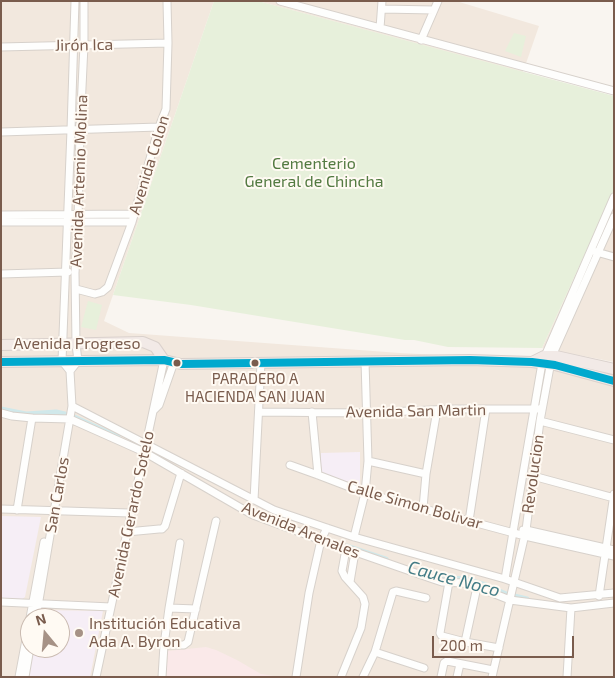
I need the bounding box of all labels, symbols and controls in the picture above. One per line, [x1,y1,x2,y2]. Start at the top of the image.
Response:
street label: Jirón Ica [55,35,113,55]
street label: Avenida Artemio Molina [66,94,92,268]
street label: Avenida Colon [125,113,173,217]
park label: Cementerio General de Chincha [245,154,383,192]
street label: Avenida Progreso [13,334,141,354]
unlabelled marker [172,358,182,368]
marker: PARADERO A HACIENDA SAN JUAN [250,358,260,368]
place label: PARADERO A HACIENDA SAN JUAN [185,370,325,405]
street label: Avenida San Martin [346,400,486,422]
street label: Avenida Gerardo Sotelo [104,429,158,599]
street label: Revolucion [518,433,548,515]
street label: San Carlos [41,455,73,535]
street label: Calle Simon Bolivar [345,477,485,533]
street label: Avenida Arenales [239,498,363,562]
water label: Cauce Noco [406,556,502,602]
north arrow [20,608,70,658]
text: N [33,610,48,629]
place label: Institución Educativa Ada A. Byron [89,614,241,652]
scale bar [435,626,578,658]
marker: Institución Educativa Ada A. Byron [73,627,85,639]
text: 200 m [440,636,483,654]

